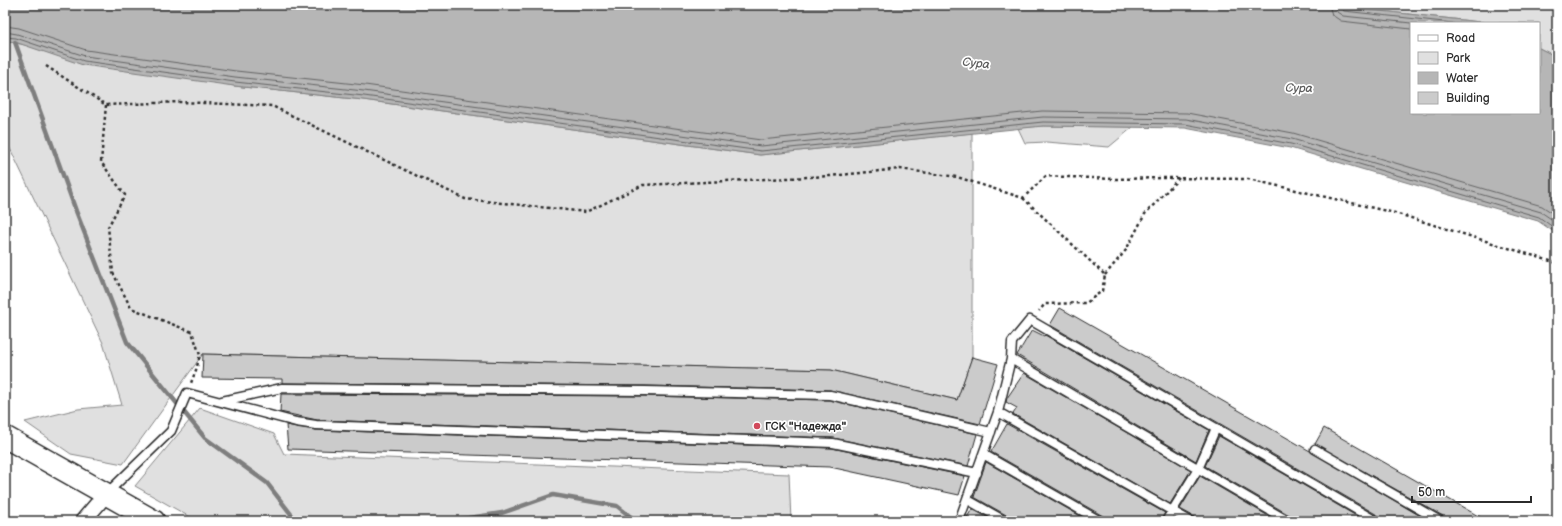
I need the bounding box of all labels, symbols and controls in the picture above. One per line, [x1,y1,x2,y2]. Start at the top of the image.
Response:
legend [1410,22,1540,114]
text: Road [1446,31,1475,46]
text: Park [1446,51,1470,66]
water label: Сура [961,55,990,72]
text: Water [1446,71,1478,86]
water label: Сура [1285,81,1313,96]
text: Building [1446,91,1490,106]
place label: ГСК "Надежда" [765,420,846,433]
marker: ГСК "Надежда" [752,421,762,431]
scale bar [1412,478,1531,504]
text: 50 m [1418,485,1445,500]

